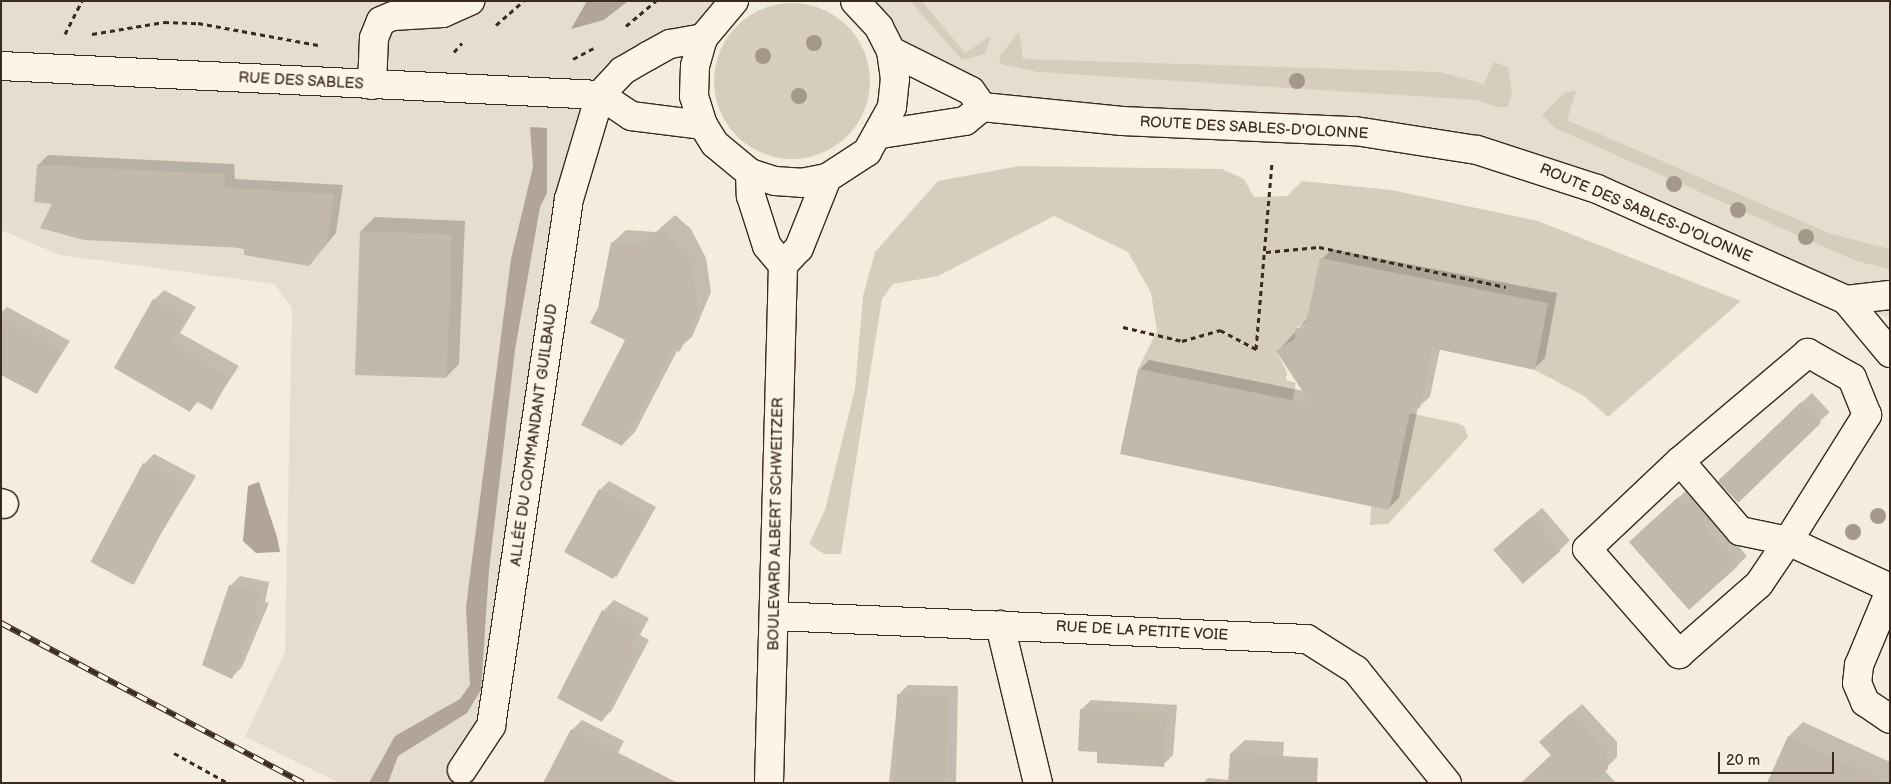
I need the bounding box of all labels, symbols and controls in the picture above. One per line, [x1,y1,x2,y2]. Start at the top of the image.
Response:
street label: RUE DES SABLES [238,69,364,93]
street label: ROUTE DES SABLES-D'OLONNE [1139,113,1369,143]
street label: ROUTE DES SABLES-D'OLONNE [1537,160,1755,266]
street label: ALLÉE DU COMMANDANT GUILBAUD [507,303,561,567]
street label: BOULEVARD ALBERT SCHWEITZER [765,397,787,651]
street label: RUE DE LA PETITE VOIE [1055,617,1229,645]
scale bar [1721,742,1837,774]
text: 20 m [1726,751,1760,770]

